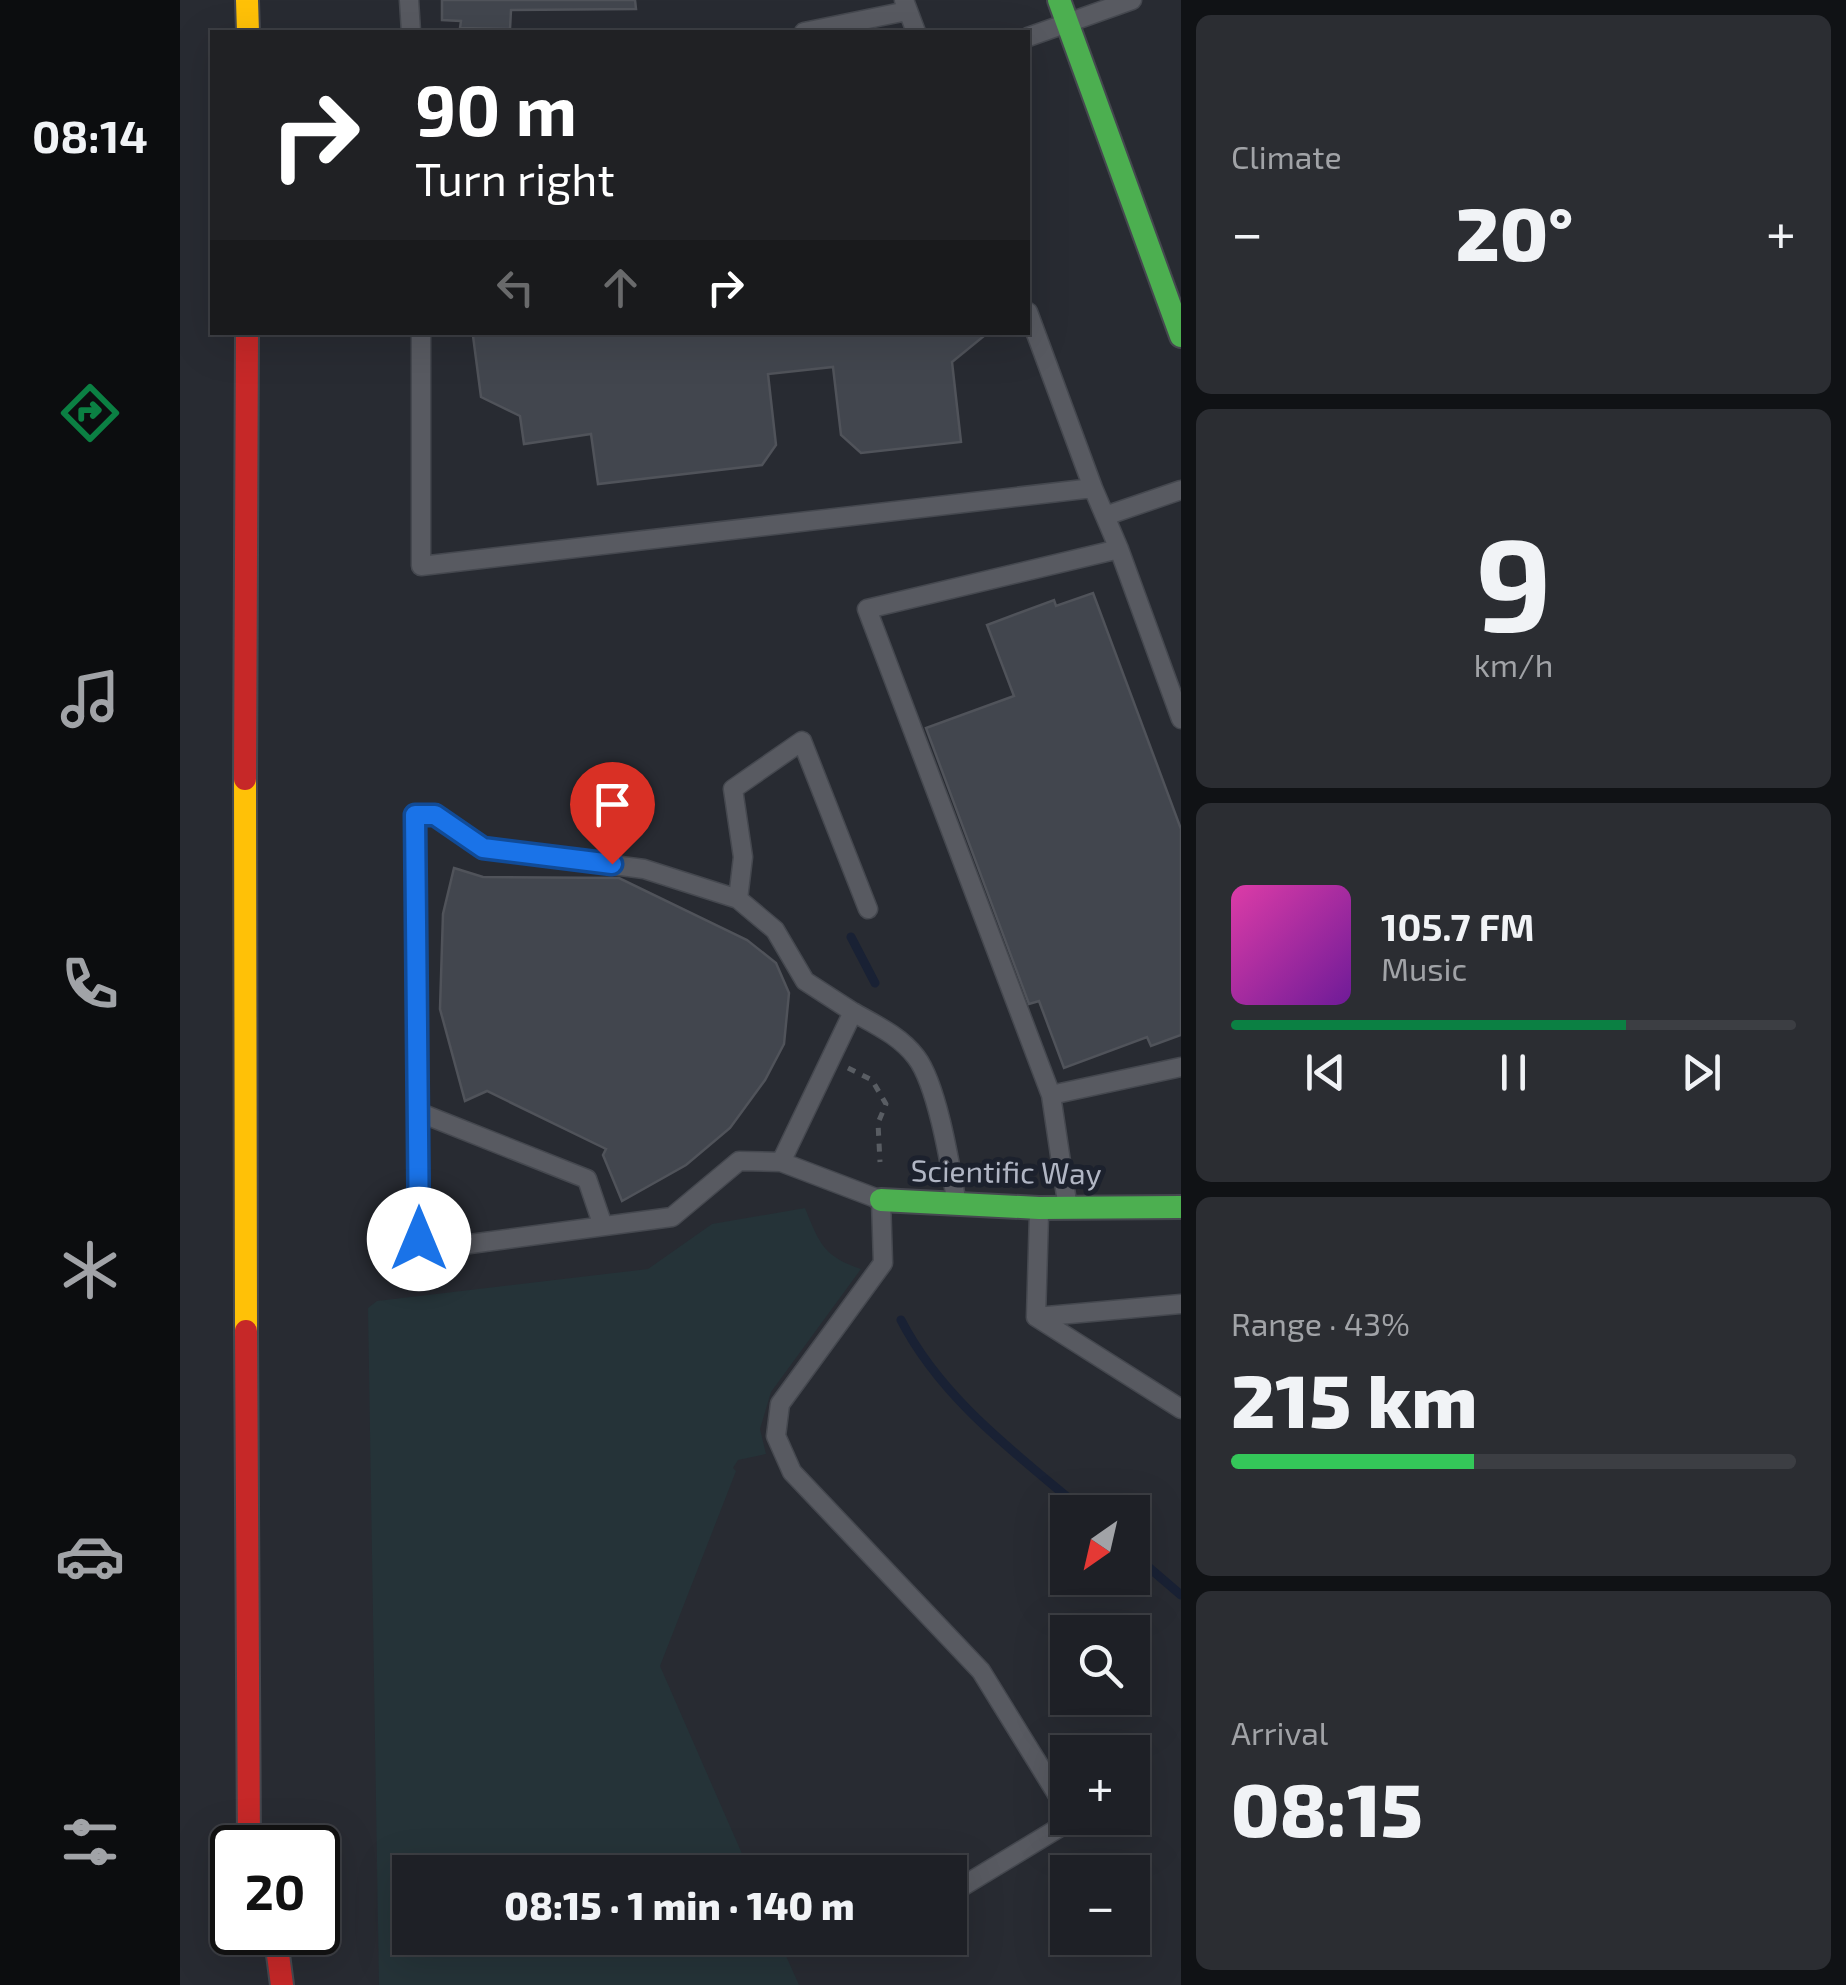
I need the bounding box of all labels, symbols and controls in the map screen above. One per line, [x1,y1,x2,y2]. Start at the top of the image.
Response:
text: 90 m [415,66,577,150]
icon: right [250,70,380,200]
text: 08:14 [32,108,148,162]
text: Climate [1231,137,1342,175]
text: Turn right [415,151,615,205]
text: 20° [1456,186,1573,276]
text: − [1231,198,1263,264]
text: + [1766,198,1796,264]
icon: left [488,260,543,315]
icon: ahead [593,260,648,315]
icon: right [698,260,753,315]
icon: directions [55,378,125,448]
text: 9 [1475,502,1552,658]
text: km/h [1474,645,1553,683]
icon: music [55,664,125,734]
pin [570,762,655,865]
icon: arrive [585,777,640,832]
text: 105.7 FM [1381,903,1535,949]
icon: phone [55,949,125,1019]
text: Music [1381,949,1467,987]
icon: previous [1298,1045,1353,1100]
icon: pause [1486,1045,1541,1100]
icon: next [1674,1045,1729,1100]
street label: Scientific Way [910,1151,1102,1191]
position arrow [367,1187,471,1291]
icon: climate [55,1235,125,1305]
text: Range · 43% [1231,1304,1410,1342]
text: 215 km [1231,1353,1477,1443]
north arrow [1050,1495,1150,1595]
map controls [1050,1495,1150,1955]
icon: car [55,1521,125,1591]
button: search [1050,1615,1150,1715]
text: Arrival [1231,1713,1328,1751]
button: + [1050,1735,1150,1835]
text: 08:15 [1231,1762,1423,1852]
icon: filters [55,1807,125,1877]
speed limit sign: 20 [210,1825,340,1955]
button: − [1050,1855,1150,1955]
text: 08:15 · 1 min · 140 m [504,1882,855,1928]

